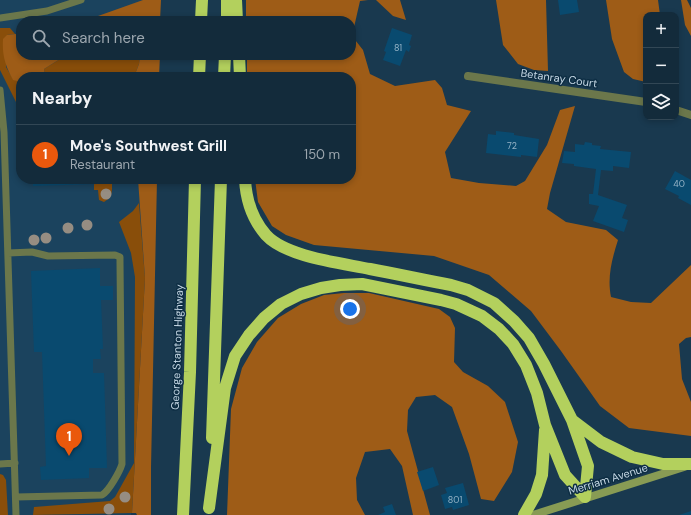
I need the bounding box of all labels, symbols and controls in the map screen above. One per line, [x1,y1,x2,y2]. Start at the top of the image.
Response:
map controls [643,12,679,120]
button: + [643,12,679,48]
search box [16,16,356,60]
icon: search [30,27,52,49]
text: Search here [62,28,145,48]
house number: 81 [394,42,402,54]
button: − [643,48,679,84]
street label: Betanray Court [520,66,598,90]
button: layers [643,84,679,120]
text: Nearby [32,87,92,109]
text: Moe's Southwest Grill [70,136,227,156]
house number: 72 [507,140,517,152]
text: 1 [43,146,47,163]
text: 150 m [304,146,340,163]
text: Restaurant [70,156,135,173]
house number: 40 [673,178,685,190]
street label: George Stanton Highway [168,284,186,410]
your location [340,299,360,319]
pin: 1 [56,423,82,456]
street label: Merriam Avenue [567,460,649,498]
house number: 801 [448,494,462,506]

